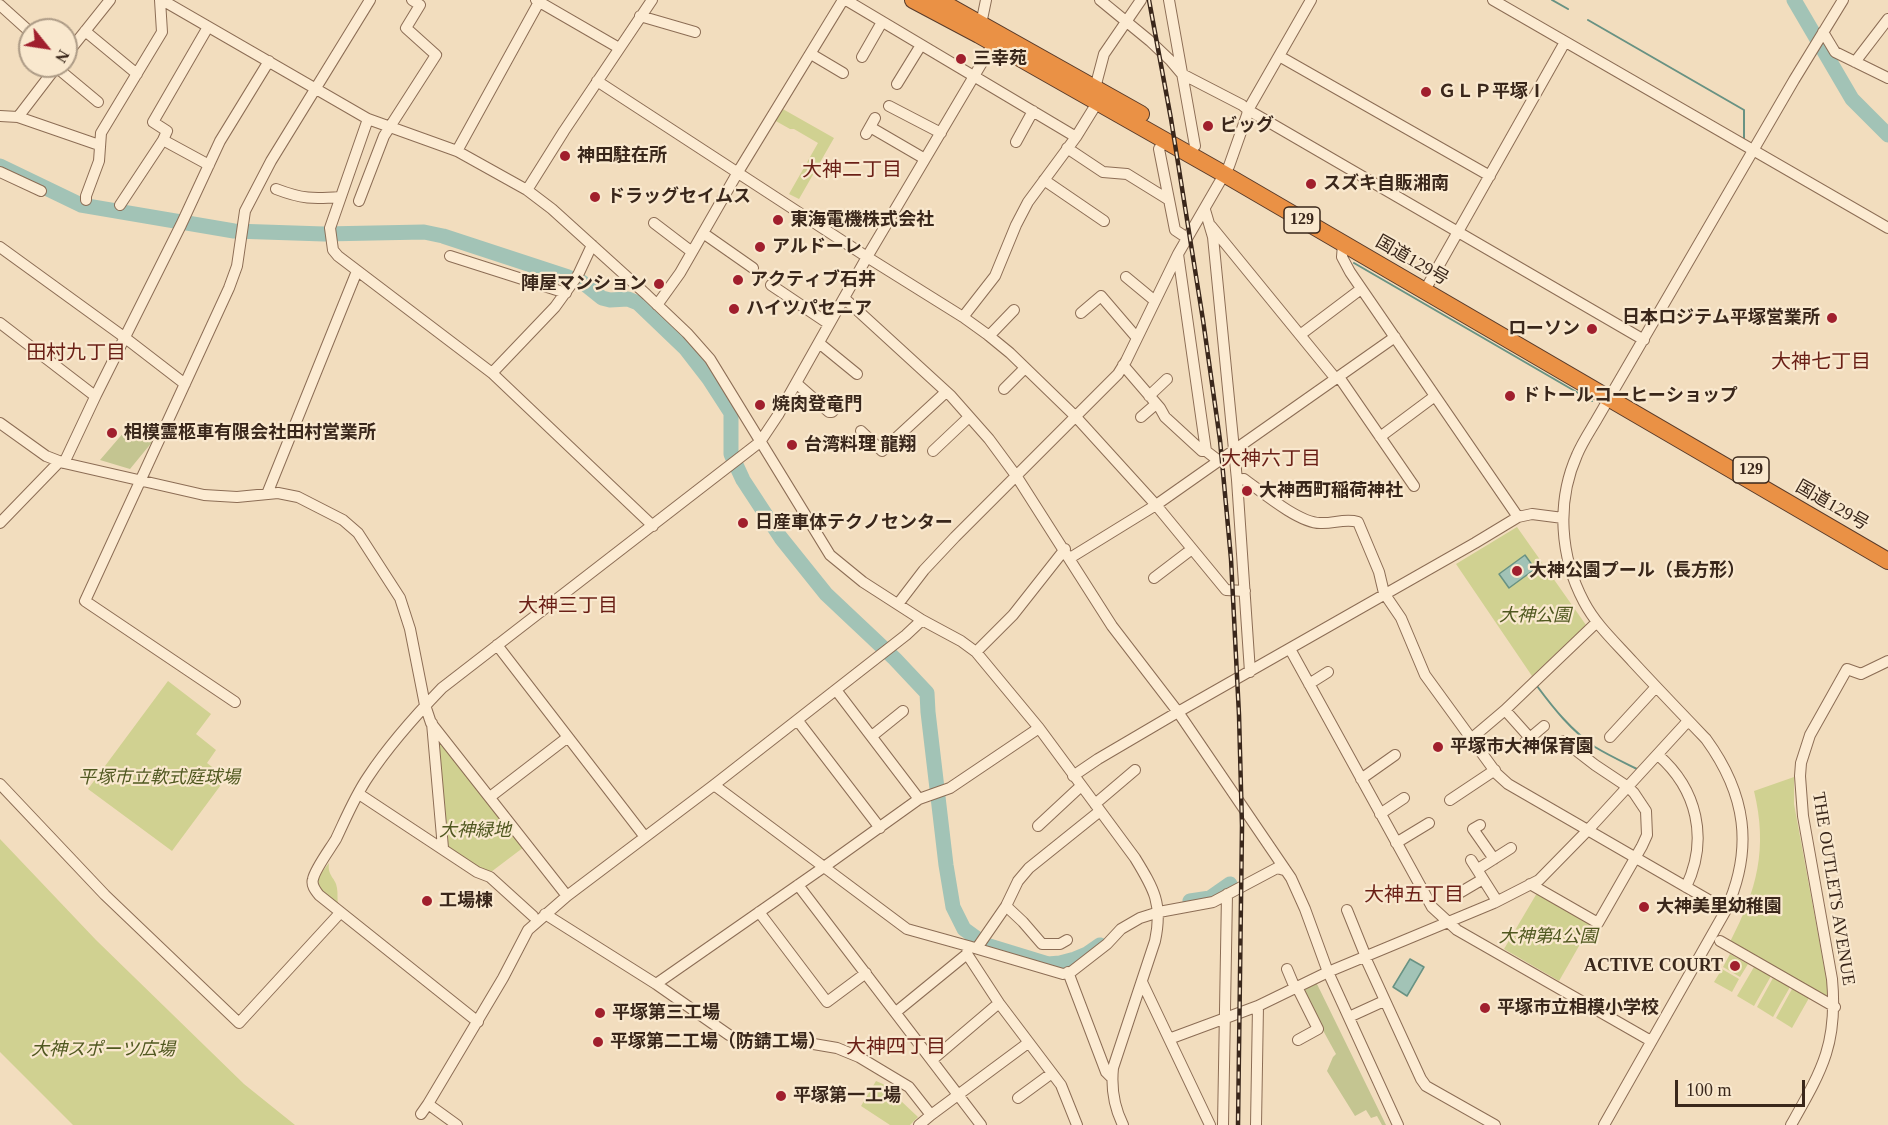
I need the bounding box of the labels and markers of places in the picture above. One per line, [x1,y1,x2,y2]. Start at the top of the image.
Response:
place label: 三幸苑 [973,48,1027,70]
marker: 三幸苑 [954,52,968,66]
place label: ＧＬＰ平塚Ⅰ [1438,81,1546,103]
marker: ＧＬＰ平塚Ⅰ [1419,85,1433,99]
place label: ビッグ [1220,115,1274,137]
marker: ビッグ [1201,119,1215,133]
place label: 神田駐在所 [577,145,667,167]
marker: 神田駐在所 [558,149,572,163]
place label: スズキ自販湘南 [1323,173,1449,195]
marker: スズキ自販湘南 [1304,177,1318,191]
place label: ドラッグセイムス [607,186,751,208]
marker: ドラッグセイムス [588,190,602,204]
place label: 東海電機株式会社 [790,209,934,231]
marker: 東海電機株式会社 [771,213,785,227]
place label: アルドーレ [772,236,862,258]
marker: アルドーレ [753,240,767,254]
place label: アクティブ石井 [750,269,876,291]
place label: 陣屋マンション [521,273,647,295]
marker: アクティブ石井 [731,273,745,287]
marker: 陣屋マンション [652,277,666,291]
place label: ハイツパセニア [746,298,872,320]
marker: ハイツパセニア [727,302,741,316]
place label: 日本ロジテム平塚営業所 [1622,307,1820,329]
marker: 日本ロジテム平塚営業所 [1825,311,1839,325]
place label: ローソン [1508,318,1580,340]
marker: ローソン [1585,322,1599,336]
place label: ドトールコーヒーショップ [1522,385,1738,407]
marker: ドトールコーヒーショップ [1503,389,1517,403]
place label: 焼肉登竜門 [772,394,862,416]
marker: 焼肉登竜門 [753,398,767,412]
place label: 相模霊柩車有限会社田村営業所 [124,422,376,444]
marker: 相模霊柩車有限会社田村営業所 [105,426,119,440]
place label: 台湾料理 龍翔 [804,434,916,456]
marker: 台湾料理 龍翔 [785,438,799,452]
place label: 大神西町稲荷神社 [1259,480,1403,502]
marker: 大神西町稲荷神社 [1240,484,1254,498]
place label: 日産車体テクノセンター [755,512,953,534]
marker: 日産車体テクノセンター [736,516,750,530]
place label: 大神公園プール（長方形） [1529,560,1745,582]
marker: 大神公園プール（長方形） [1510,564,1524,578]
place label: 平塚市大神保育園 [1450,736,1594,758]
marker: 平塚市大神保育園 [1431,740,1445,754]
place label: 工場棟 [439,890,493,912]
marker: 工場棟 [420,894,434,908]
place label: 大神美里幼稚園 [1656,896,1782,918]
marker: 大神美里幼稚園 [1637,900,1651,914]
place label: ACTIVE COURT [1584,955,1723,977]
marker: ACTIVE COURT [1728,959,1742,973]
place label: 平塚市立相模小学校 [1497,997,1659,1019]
marker: 平塚市立相模小学校 [1478,1001,1492,1015]
place label: 平塚第三工場 [612,1002,720,1024]
marker: 平塚第三工場 [593,1006,607,1020]
place label: 平塚第二工場（防錆工場） [610,1031,826,1053]
marker: 平塚第二工場（防錆工場） [591,1035,605,1049]
place label: 平塚第一工場 [793,1085,901,1107]
marker: 平塚第一工場 [774,1089,788,1103]

